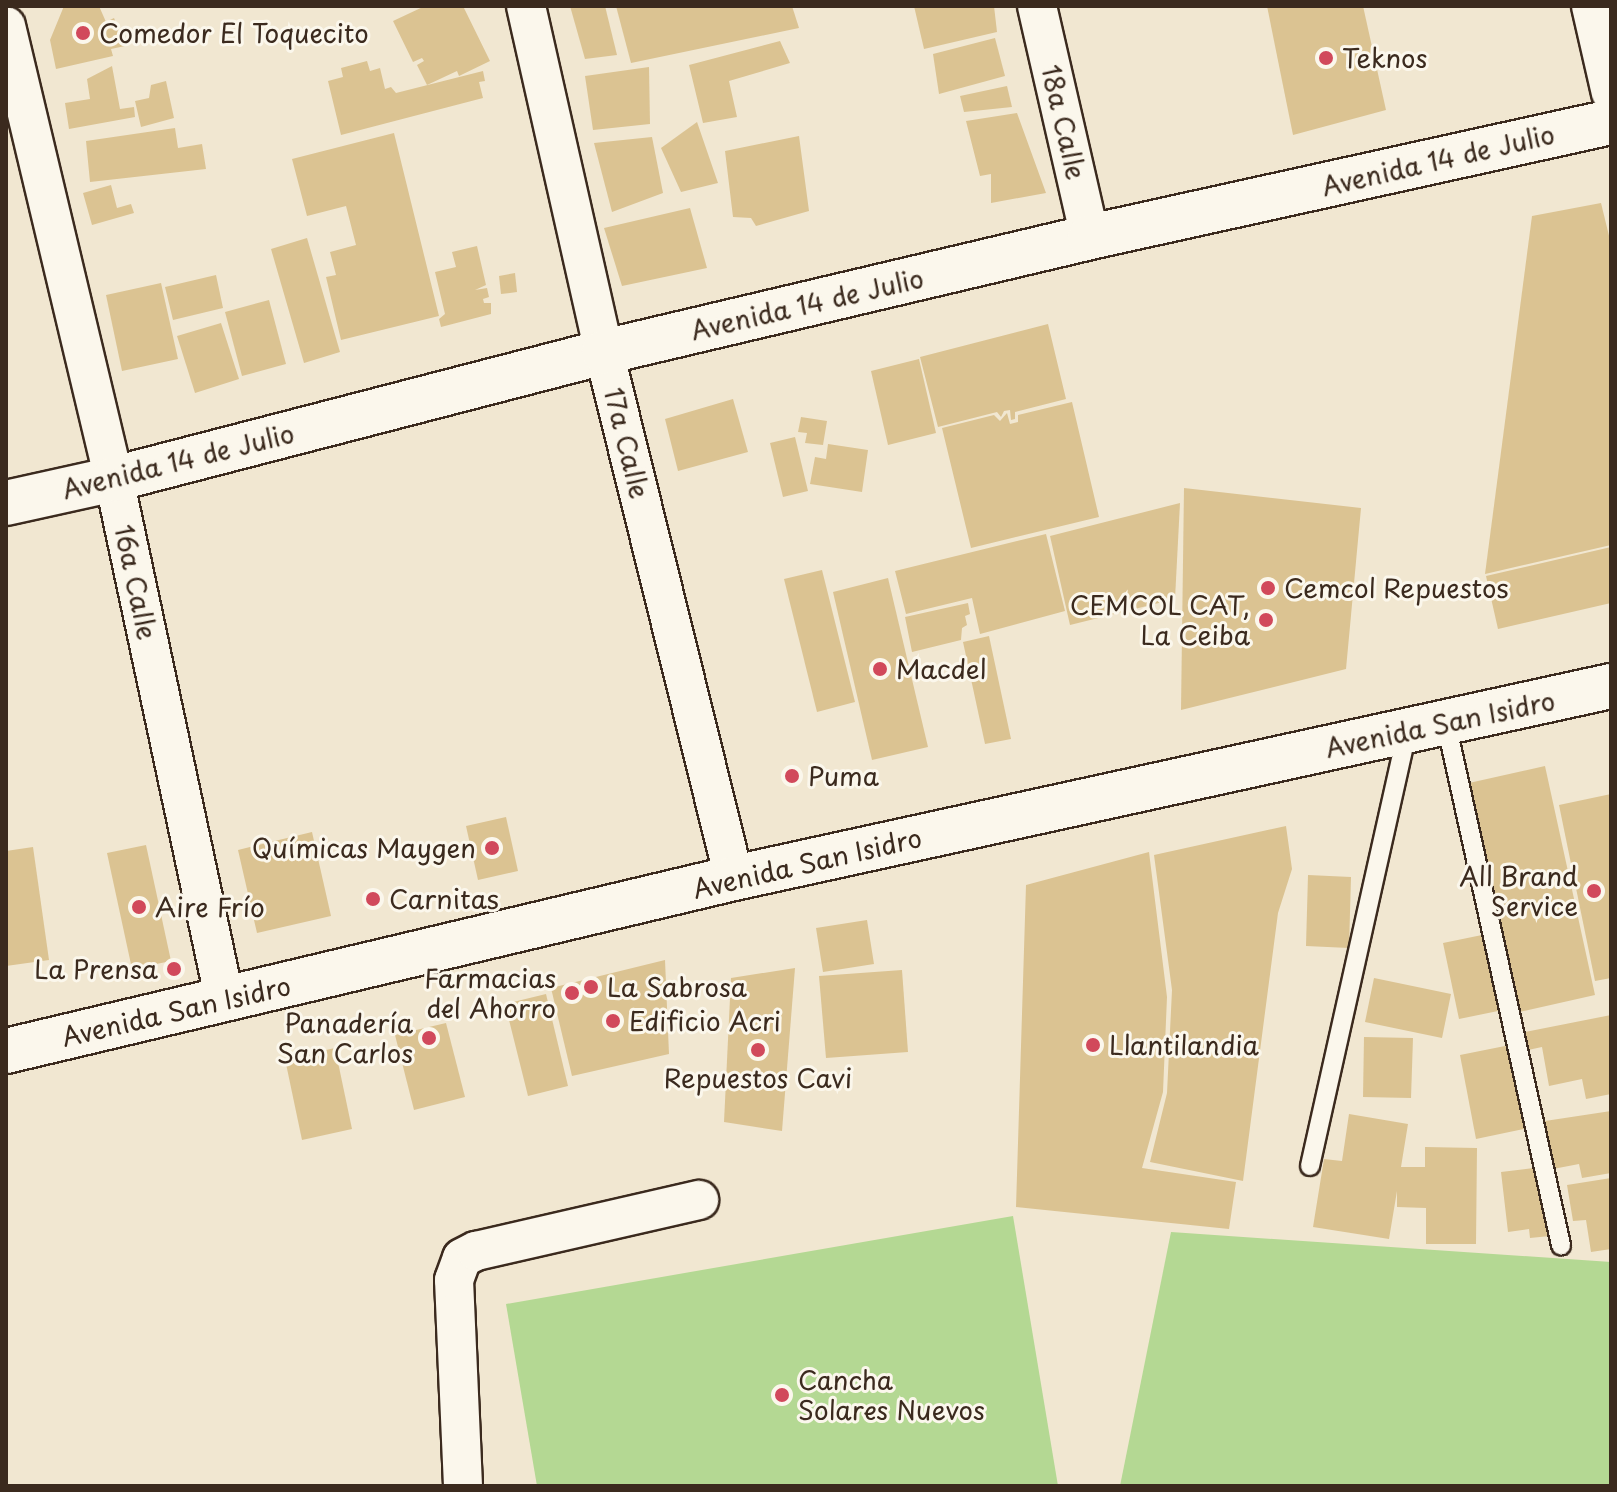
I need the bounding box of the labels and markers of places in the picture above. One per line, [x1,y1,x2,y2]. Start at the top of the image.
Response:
place label: Comedor El Toquecito [99,17,369,49]
marker: Comedor El Toquecito [74,24,92,42]
place label: Teknos [1342,42,1427,74]
marker: Teknos [1317,49,1335,67]
place label: Cemcol Repuestos [1284,572,1510,604]
marker: Cemcol Repuestos [1259,579,1277,597]
place label: CEMCOL CAT, La Ceiba [1066,589,1250,650]
marker: CEMCOL CAT, La Ceiba [1257,611,1275,629]
place label: Macdel [896,653,987,685]
marker: Macdel [871,660,889,678]
place label: Puma [808,760,879,792]
marker: Puma [783,767,801,785]
place label: Químicas Maygen [251,832,476,864]
marker: Químicas Maygen [483,839,501,857]
place label: All Brand Service [1458,860,1578,922]
marker: All Brand Service [1585,882,1603,900]
place label: Carnitas [389,883,499,915]
marker: Carnitas [364,890,382,908]
place label: Aire Frío [155,891,266,923]
marker: Aire Frío [130,898,148,916]
place label: La Prensa [34,953,158,985]
marker: La Prensa [165,960,183,978]
place label: Farmacias del Ahorro [424,962,556,1024]
place label: La Sabrosa [607,971,748,1003]
marker: La Sabrosa [582,978,600,996]
marker: Farmacias del Ahorro [563,984,581,1002]
place label: Edificio Acri [629,1005,781,1037]
place label: Panadería San Carlos [277,1007,413,1068]
marker: Edificio Acri [604,1012,622,1030]
marker: Panadería San Carlos [420,1029,438,1047]
place label: Llantilandia [1109,1029,1259,1061]
marker: Llantilandia [1084,1036,1102,1054]
marker: Repuestos Cavi [749,1041,767,1059]
place label: Repuestos Cavi [663,1062,853,1094]
place label: Cancha Solares Nuevos [798,1364,987,1426]
marker: Cancha Solares Nuevos [773,1386,791,1404]

